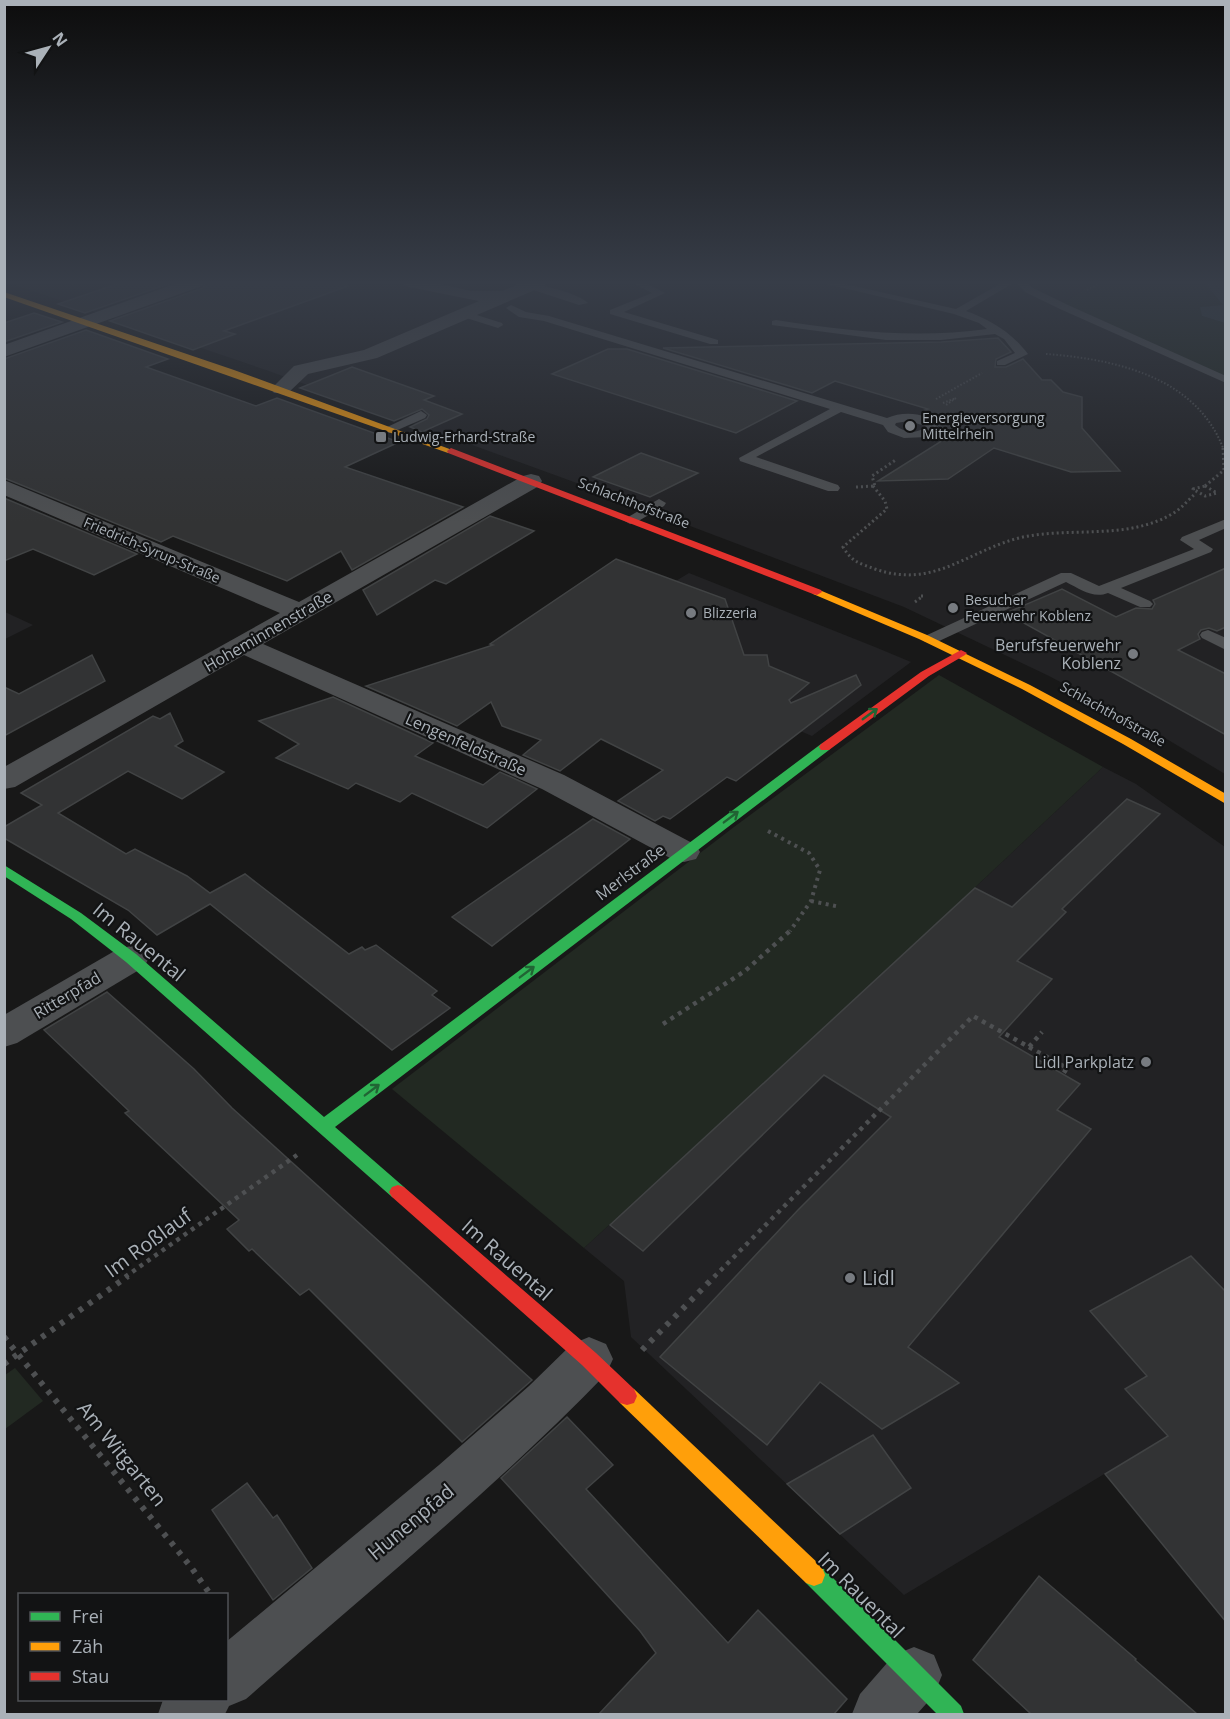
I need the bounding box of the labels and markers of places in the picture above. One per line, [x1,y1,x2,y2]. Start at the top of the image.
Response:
place label: Energieversorgung Mittelrhein [922,408,1045,443]
marker: Energieversorgung Mittelrhein [903,419,917,433]
place label: Ludwig-Erhard-Straße [393,427,535,446]
marker: Ludwig-Erhard-Straße [374,430,388,444]
place label: Besucher Feuerwehr Koblenz [965,590,1091,625]
marker: Besucher Feuerwehr Koblenz [946,601,960,615]
place label: Blizzeria [703,603,757,622]
marker: Blizzeria [684,606,698,620]
place label: Berufsfeuerwehr Koblenz [995,634,1121,674]
marker: Berufsfeuerwehr Koblenz [1126,647,1140,661]
place label: Lidl Parkplatz [1034,1051,1134,1073]
marker: Lidl Parkplatz [1139,1055,1153,1069]
place label: Lidl [862,1264,895,1291]
marker: Lidl [843,1271,857,1285]

